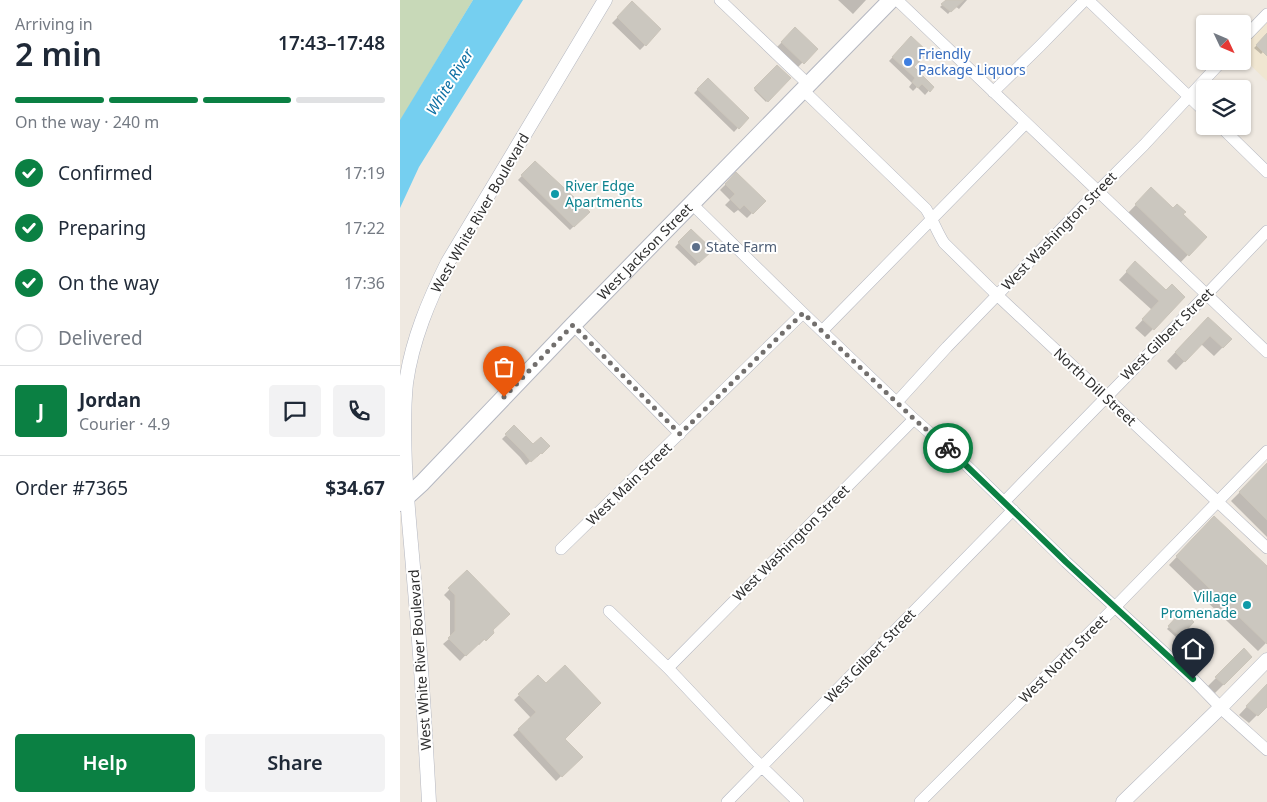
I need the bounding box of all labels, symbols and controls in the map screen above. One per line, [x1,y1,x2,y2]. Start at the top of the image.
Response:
text: Arriving in [15,13,93,35]
north arrow [1196,15,1251,70]
map controls [1196,15,1251,135]
text: 17:43–17:48 [278,30,385,56]
text: 2 min [15,32,102,75]
water label: White River [421,44,478,118]
place label: Friendly Package Liquors [918,44,1026,79]
marker: Friendly Package Liquors [902,56,914,68]
button: layers [1196,80,1251,135]
text: On the way · 240 m [15,111,159,133]
street label: West White River Boulevard [426,130,533,296]
icon: check [15,159,43,187]
text: Confirmed [58,160,153,186]
text: 17:19 [344,162,385,184]
street label: West Washington Street [997,167,1120,294]
place label: River Edge Apartments [565,176,643,211]
marker: River Edge Apartments [549,188,561,200]
street label: West Jackson Street [593,199,696,304]
icon: check [15,214,43,242]
text: Preparing [58,215,146,241]
text: 17:22 [344,217,385,239]
place label: State Farm [706,237,777,256]
marker: State Farm [690,241,702,253]
icon: check [15,269,43,297]
text: On the way [58,270,159,296]
text: 17:36 [344,272,385,294]
street label: West Gilbert Street [1116,283,1217,384]
text: Delivered [58,325,143,351]
street label: North Dill Street [1050,344,1141,430]
pin [483,346,525,397]
icon: bag [490,353,518,381]
button: chat [269,385,321,437]
button: phone [333,385,385,437]
text: Jordan [79,387,141,413]
text: J [38,398,44,424]
text: Courier · 4.9 [79,413,170,435]
courier [923,423,973,473]
icon: bike [934,434,962,462]
street label: West Main Street [582,438,675,529]
text: Order #7365 [15,475,128,501]
text: $34.67 [325,475,385,501]
street label: West Washington Street [728,480,853,605]
street label: West White River Boulevard [404,569,435,751]
place label: Village Promenade [1161,587,1237,622]
marker: Village Promenade [1241,599,1253,611]
street label: West Gilbert Street [820,605,919,707]
street label: West North Street [1014,610,1111,707]
pin [1172,628,1214,679]
icon: home [1179,635,1207,663]
button: Help [15,734,195,792]
button: Share [205,734,385,792]

